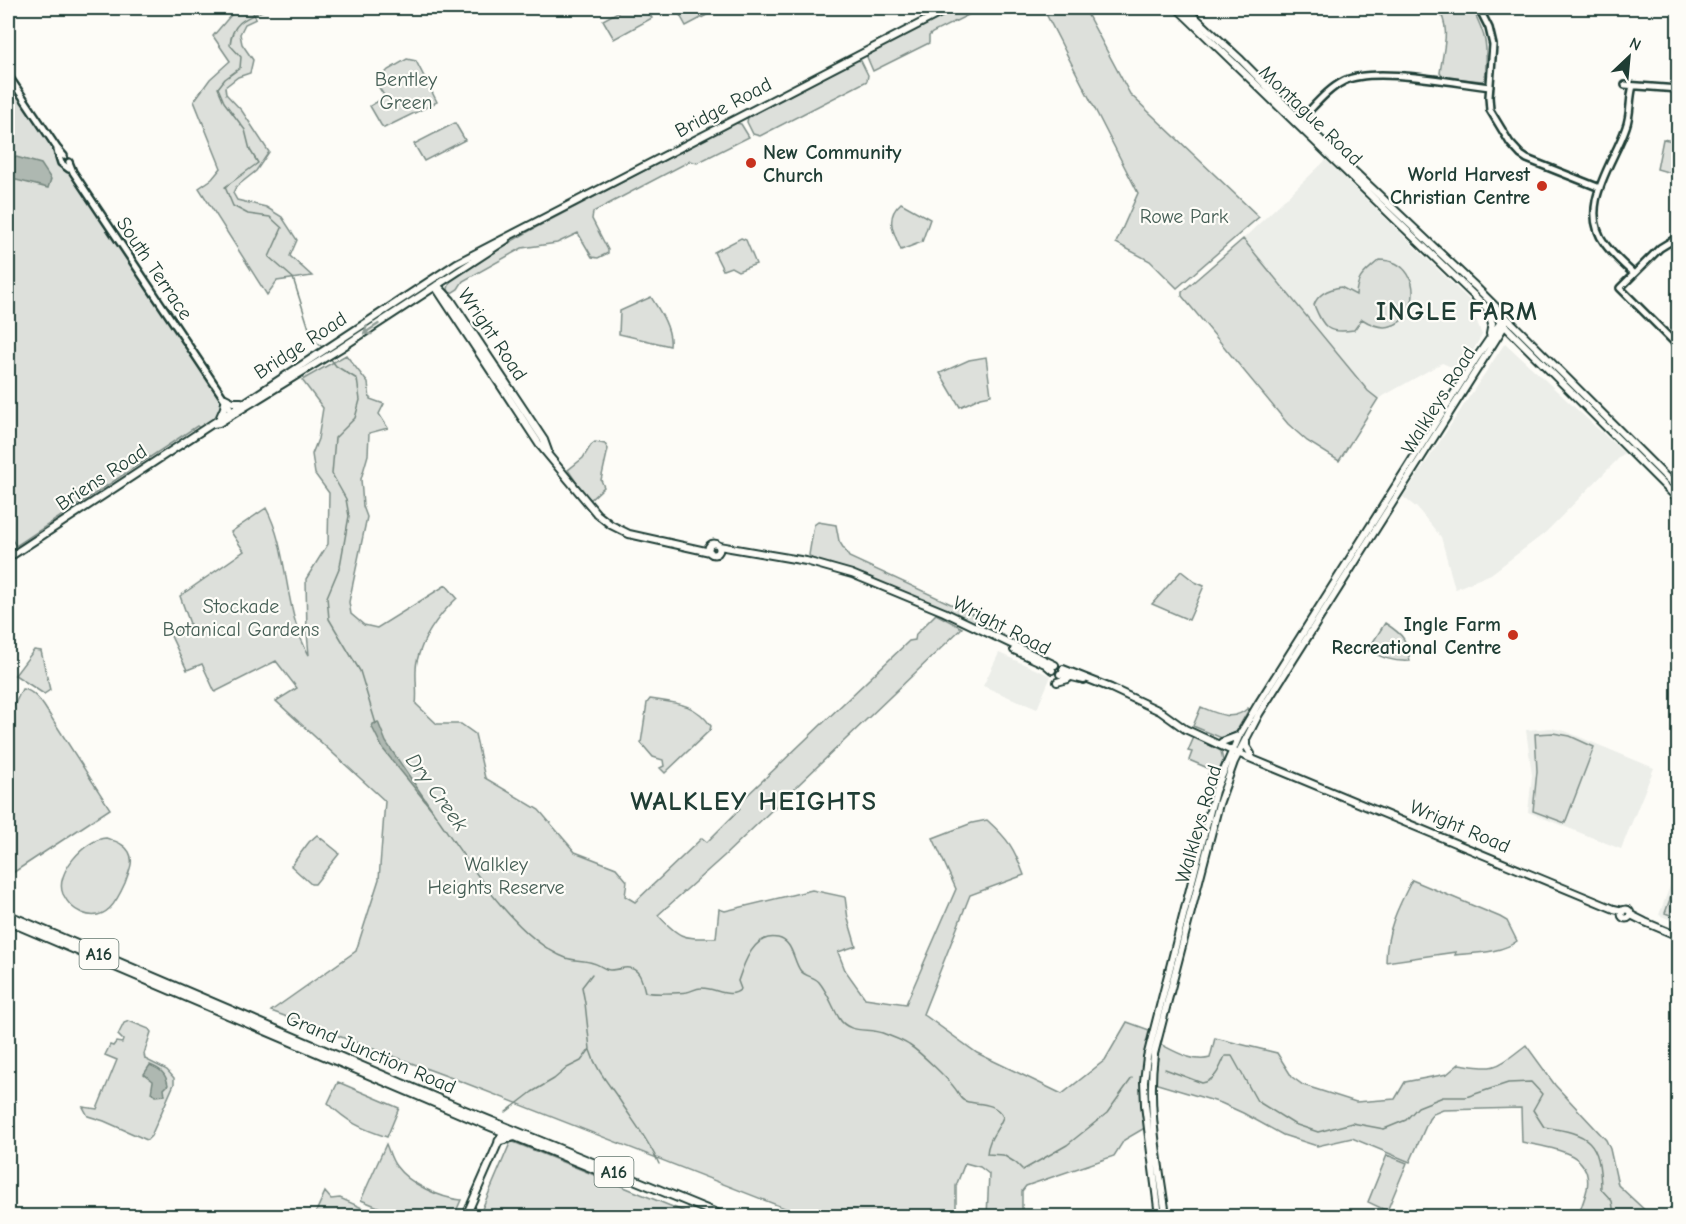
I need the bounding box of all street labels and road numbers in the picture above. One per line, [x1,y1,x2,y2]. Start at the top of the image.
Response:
street label: Montague Road [1254,60,1367,170]
street label: Bridge Road [671,72,775,142]
street label: South Terrace [112,212,197,324]
street label: Wright Road [453,284,532,385]
street label: Bridge Road [250,307,351,384]
street label: Walkleys Road [1396,342,1480,458]
street label: Briens Road [51,439,151,515]
street label: Wright Road [949,591,1055,660]
street label: Walkleys Road [1171,762,1226,886]
street label: Wright Road [1406,795,1513,858]
road number: A16 [80,939,118,969]
street label: Grand Junction Road [282,1006,459,1099]
road number: A16 [594,1157,634,1187]

